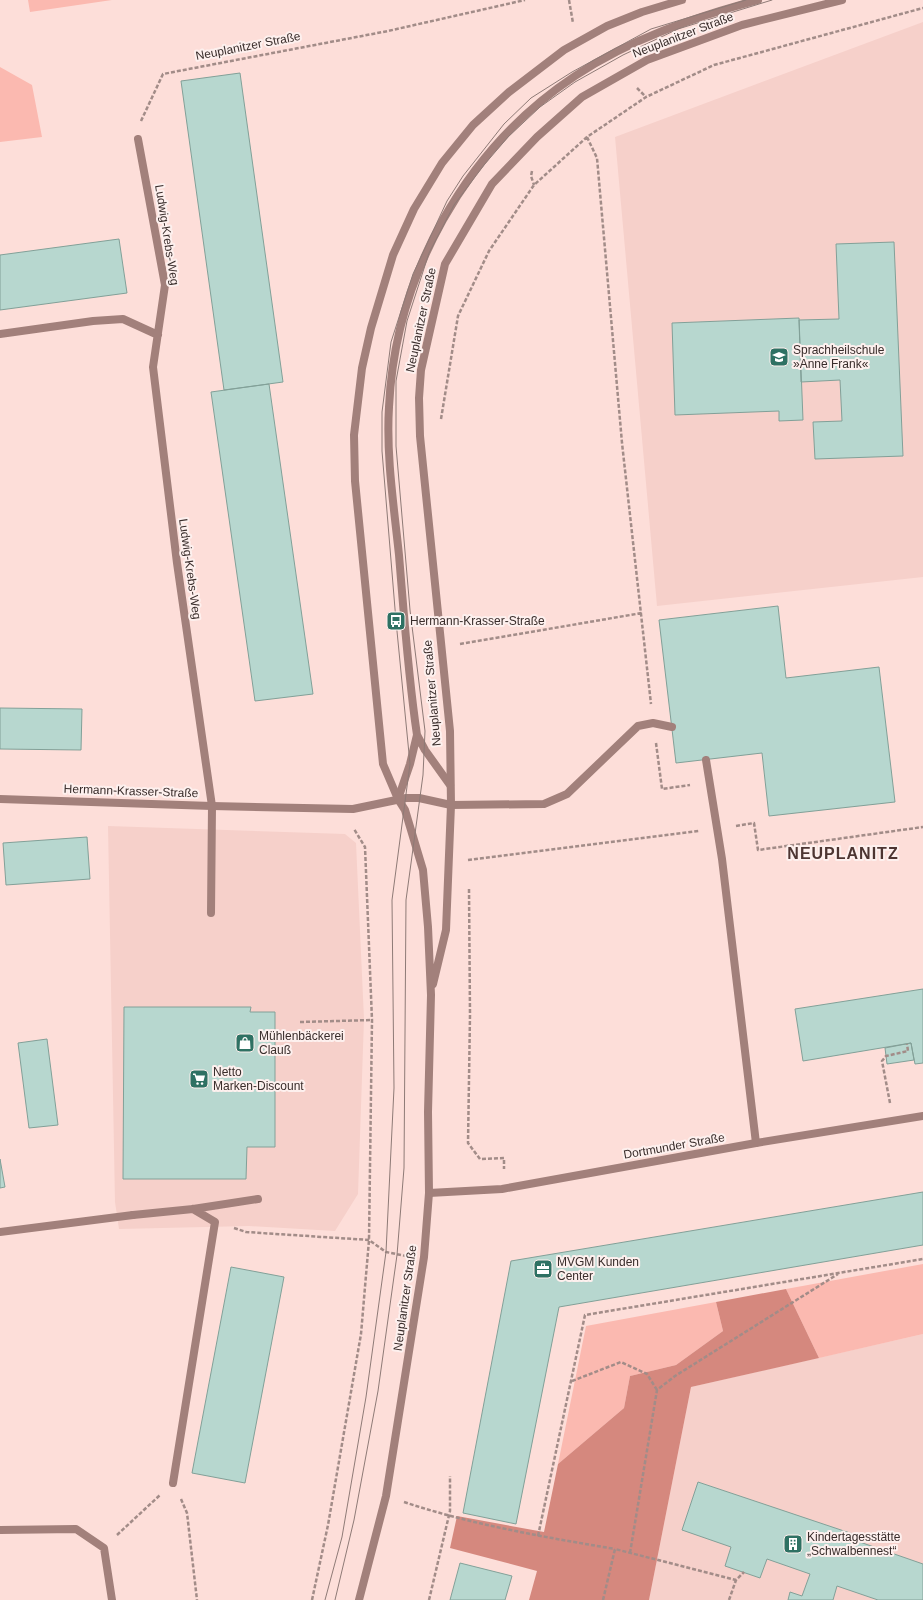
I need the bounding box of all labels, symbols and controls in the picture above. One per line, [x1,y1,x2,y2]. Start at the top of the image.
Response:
street label: Neuplanitzer Straße [631,9,736,61]
street label: Neuplanitzer Straße [194,29,302,63]
street label: Ludwig-Krebs-Weg [152,184,182,286]
street label: Neuplanitzer Straße [403,266,439,374]
place label: Sprachheilschule »Anne Frank« [793,343,885,371]
school or university icon: Sprachheilschule »Anne Frank« [768,346,790,368]
street label: Ludwig-Krebs-Weg [176,518,204,620]
bus stop icon: Hermann-Krasser-Straße [385,610,407,632]
place label: Hermann-Krasser-Straße [410,614,545,628]
street label: Neuplanitzer Straße [420,639,444,747]
street label: Hermann-Krasser-Straße [63,782,199,800]
district label: NEUPLANITZ [787,845,899,862]
place label: Mühlenbäckerei Clauß [259,1029,344,1057]
shop icon: Mühlenbäckerei Clauß [234,1032,256,1054]
place label: Netto Marken-Discount [213,1065,304,1093]
supermarket icon: Netto Marken-Discount [188,1068,210,1090]
street label: Dortmunder Straße [622,1130,726,1162]
street label: Neuplanitzer Straße [391,1244,419,1352]
place label: MVGM Kunden Center [557,1255,639,1283]
office icon: MVGM Kunden Center [532,1258,554,1280]
place label: Kindertagesstätte „Schwalbennest“ [807,1530,901,1558]
building icon: Kindertagesstätte „Schwalbennest“ [782,1533,804,1555]

